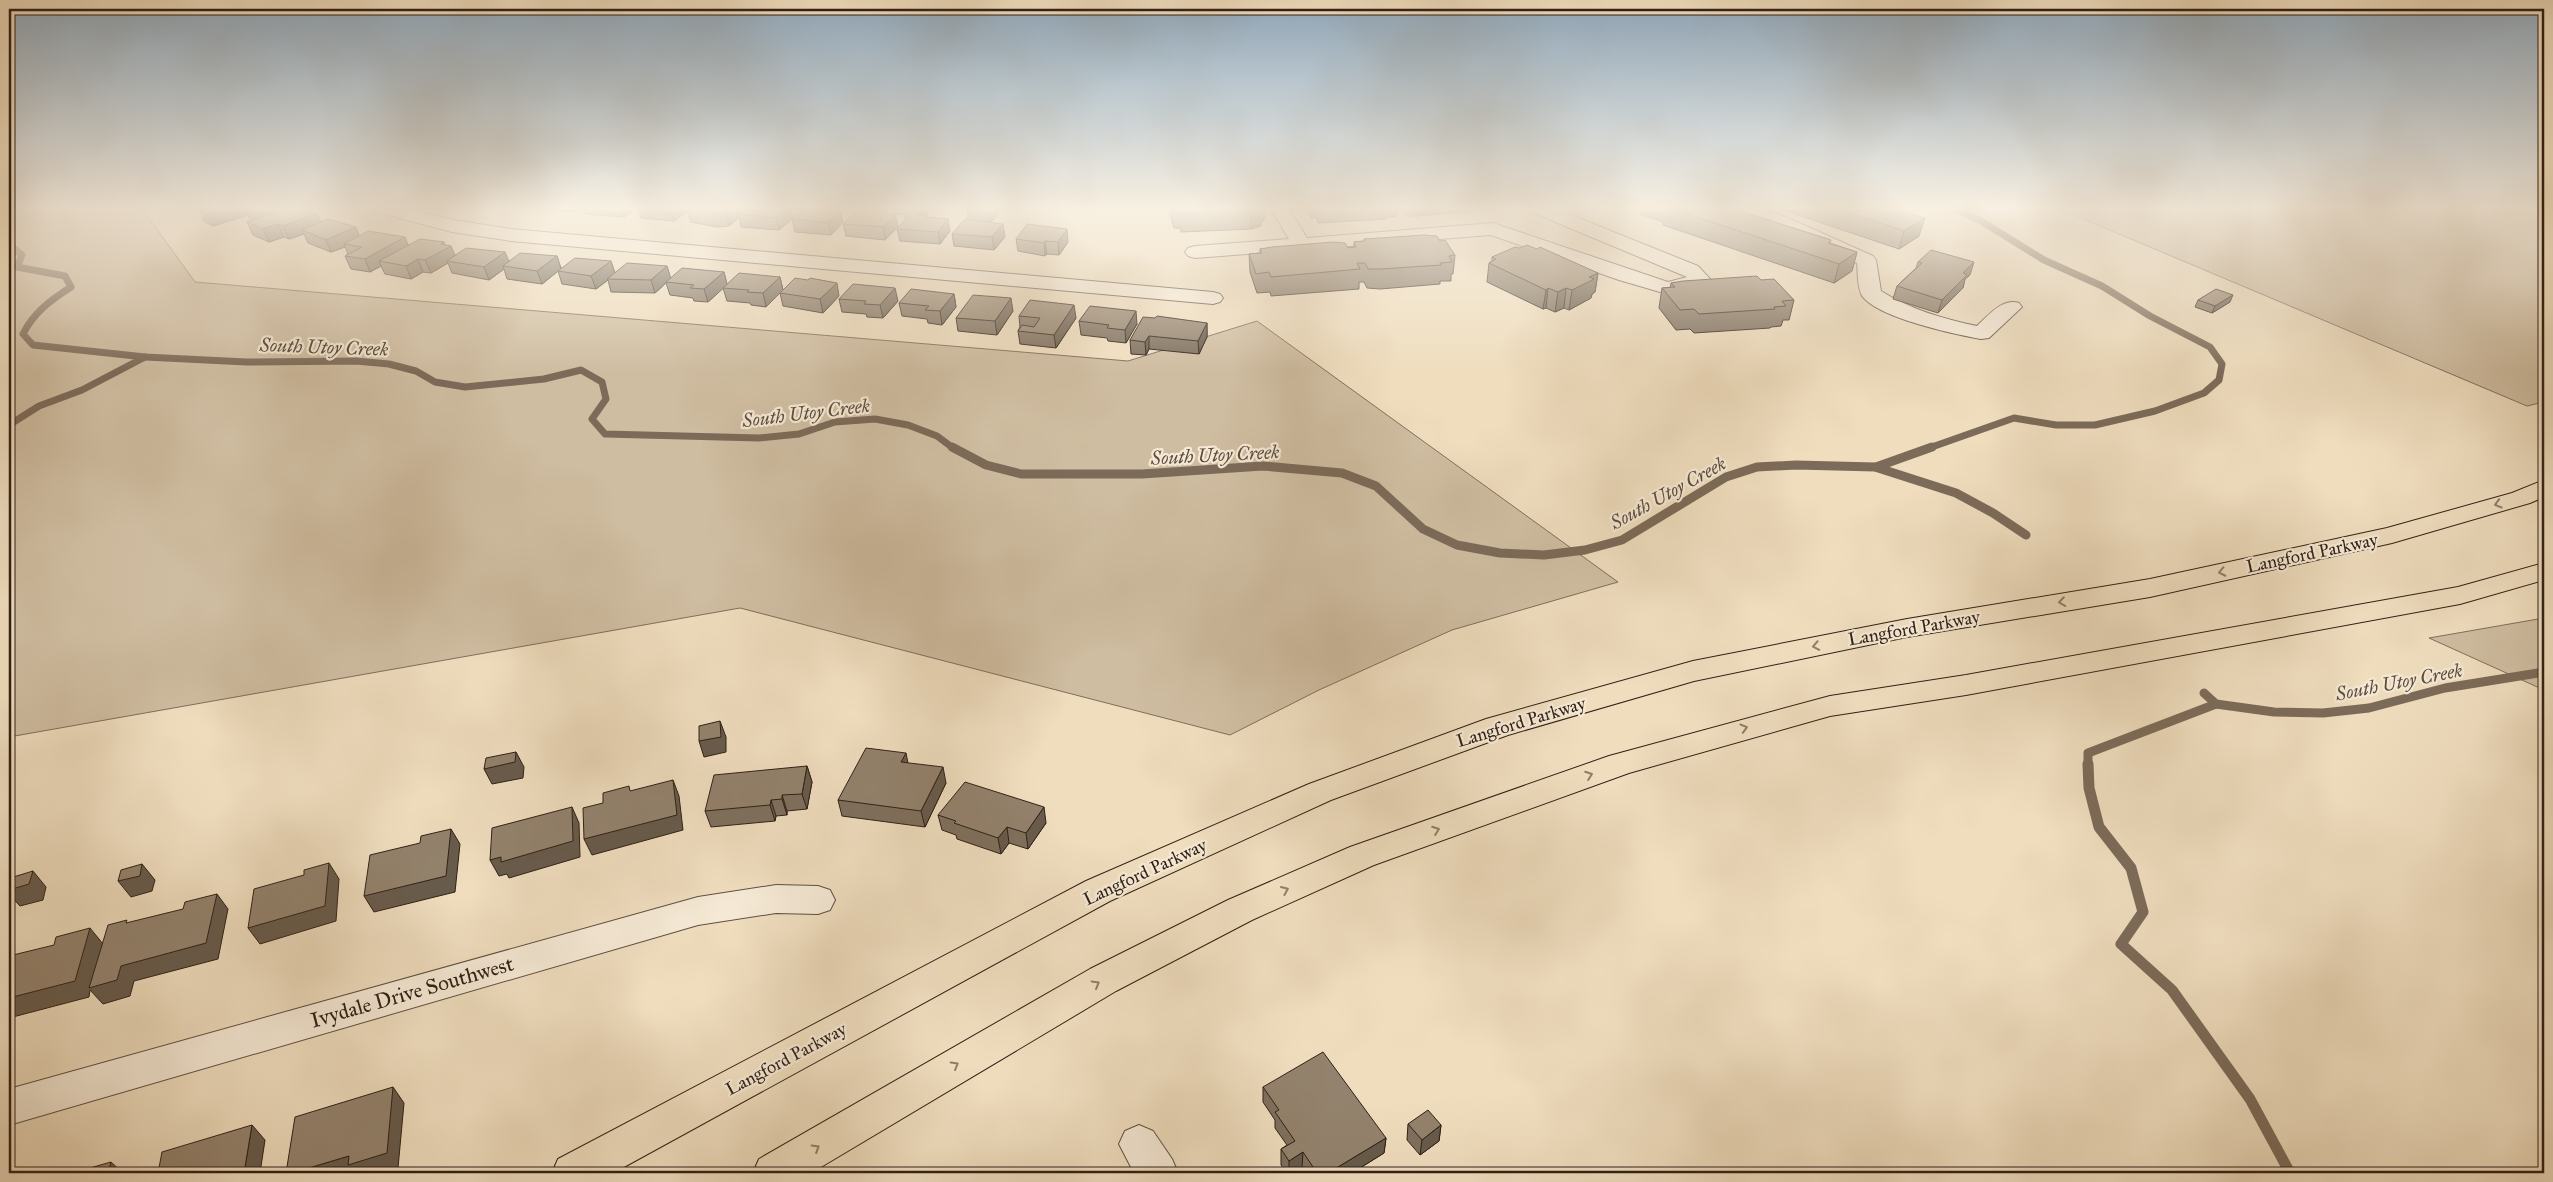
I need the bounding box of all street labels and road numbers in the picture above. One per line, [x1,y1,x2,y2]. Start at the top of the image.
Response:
street label: Langford Parkway [2244,528,2380,579]
street label: Langford Parkway [1846,605,1983,651]
street label: Langford Parkway [1454,692,1589,753]
street label: Langford Parkway [1080,834,1211,911]
street label: Ivydale Drive Southwest [307,950,517,1033]
street label: Langford Parkway [722,1018,851,1101]

